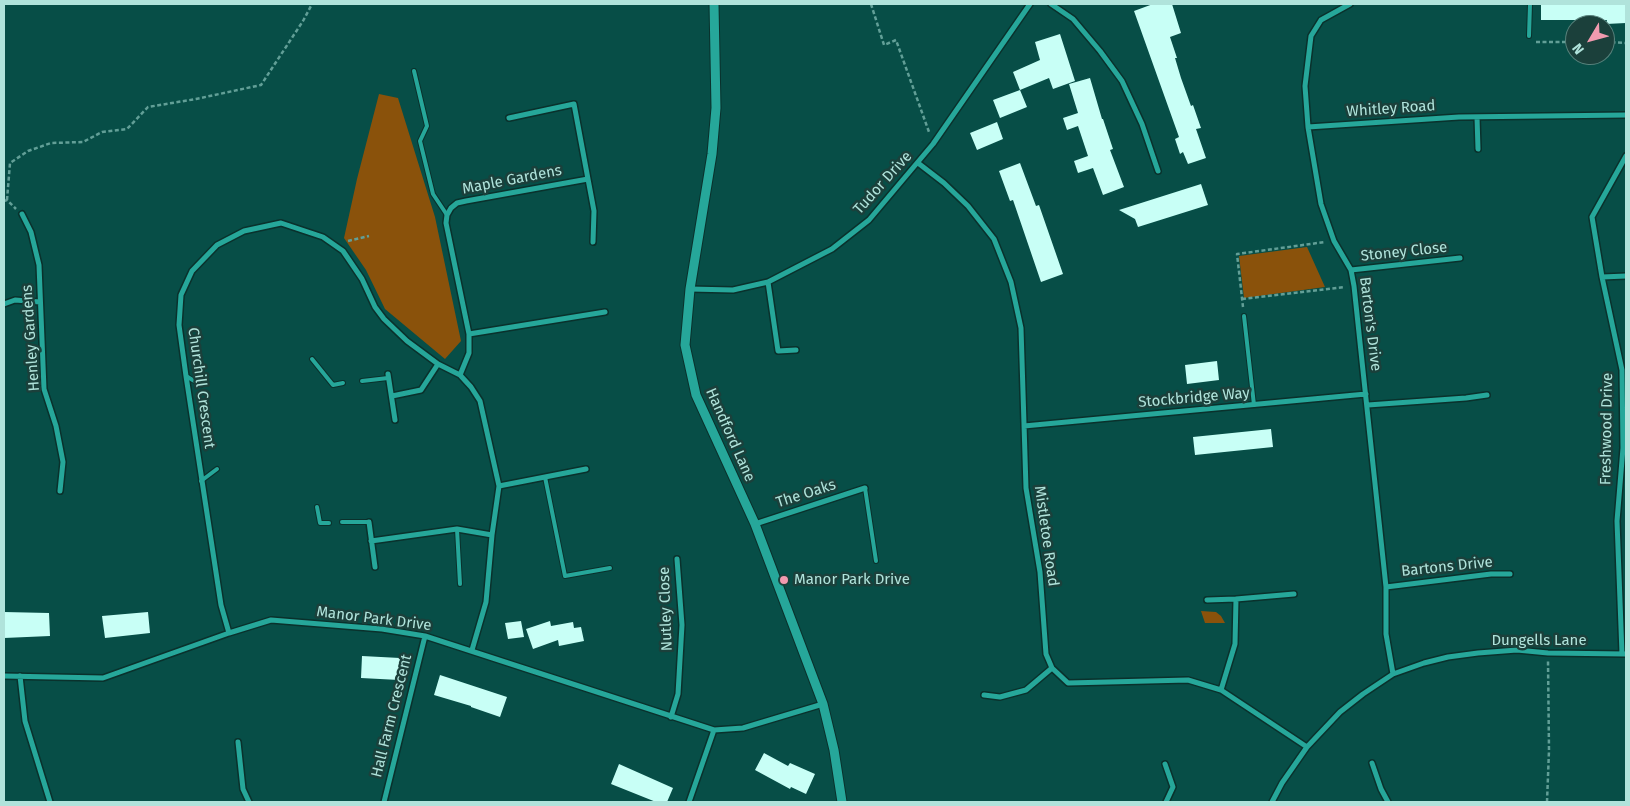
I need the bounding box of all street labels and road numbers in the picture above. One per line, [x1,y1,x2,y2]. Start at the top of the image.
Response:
street label: Whitley Road [1346,97,1436,121]
street label: Tudor Drive [850,148,916,218]
street label: Maple Gardens [461,162,563,198]
street label: Stoney Close [1360,239,1448,265]
street label: Barton's Drive [1355,276,1385,372]
street label: Henley Gardens [18,284,44,392]
street label: Churchill Crescent [184,326,218,450]
street label: Freshwood Drive [1597,373,1617,485]
street label: Stockbridge Way [1138,384,1250,412]
street label: Handford Lane [701,385,759,485]
street label: The Oaks [774,476,838,512]
street label: Mistletoe Road [1030,485,1062,587]
street label: Bartons Drive [1400,553,1494,581]
street label: Nutley Close [656,566,676,652]
street label: Manor Park Drive [315,603,433,635]
street label: Dungells Lane [1491,632,1587,650]
street label: Hall Farm Crescent [368,653,416,779]

